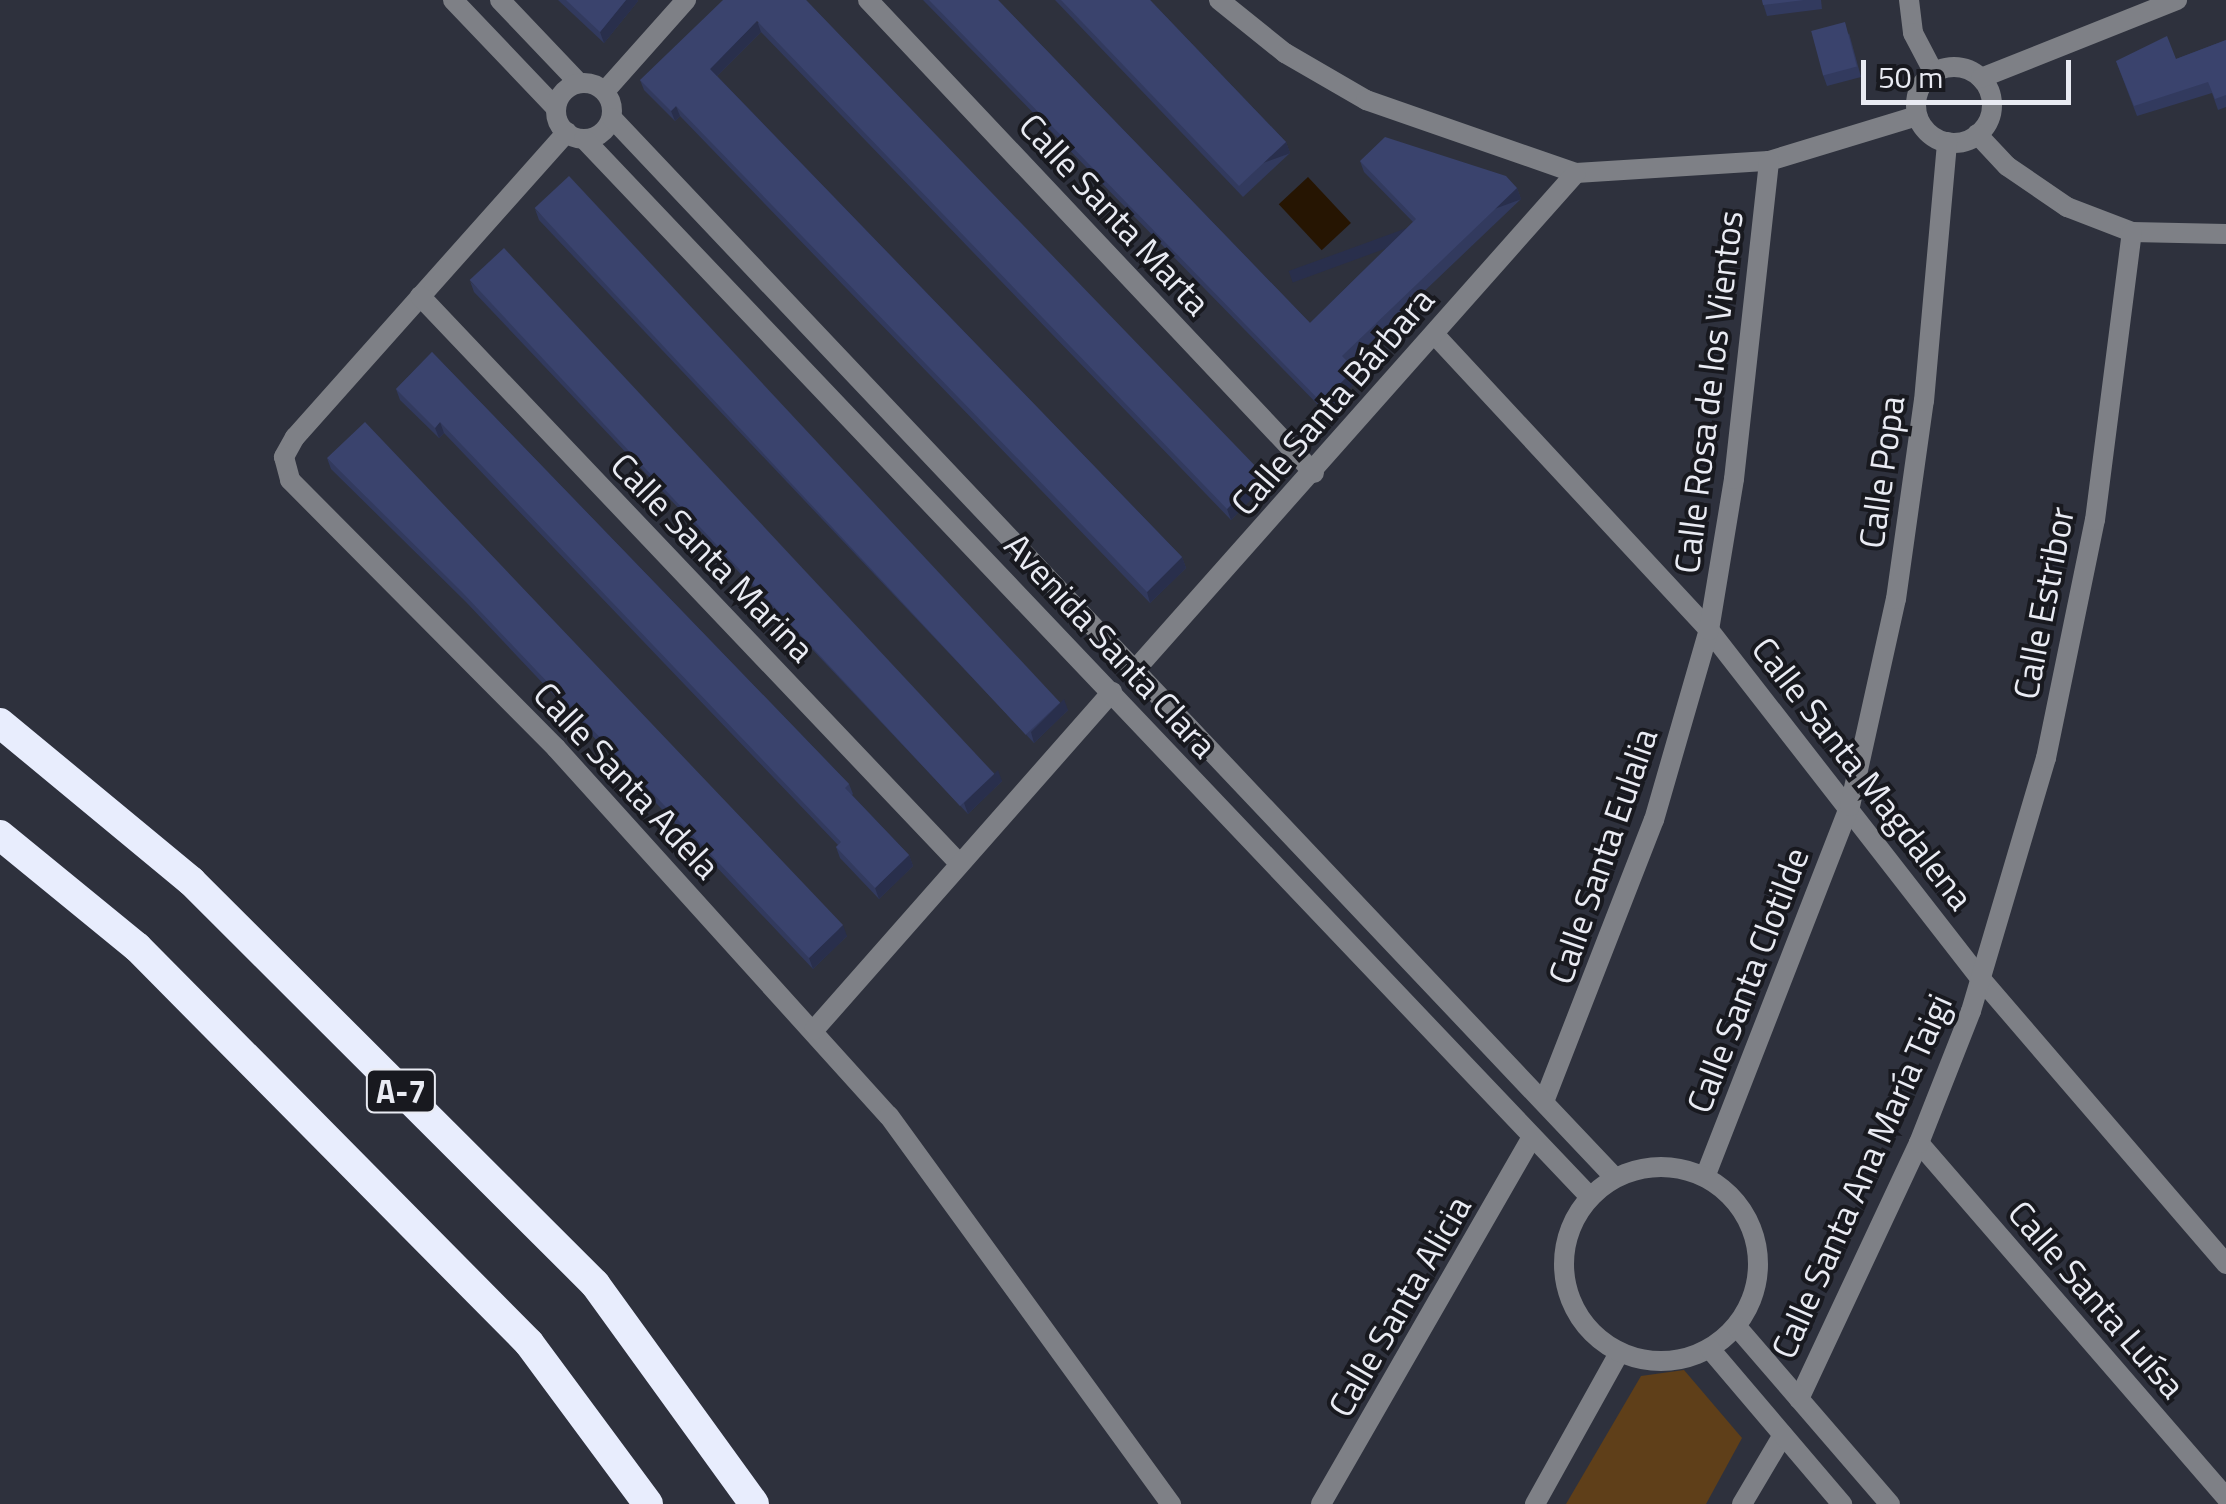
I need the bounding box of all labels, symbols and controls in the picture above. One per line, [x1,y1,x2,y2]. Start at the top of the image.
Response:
scale bar [1866,40,2076,102]
text: 50 m [1878,54,1943,100]
street label: Calle Santa Marta [1011,105,1219,323]
street label: Calle Rosa de los Vientos [1665,208,1751,576]
street label: Calle Santa Bárbara [1222,279,1442,523]
street label: Calle Popa [1850,393,1912,551]
street label: Calle Santa Marina [603,444,823,670]
street label: Calle Estribor [2004,503,2082,703]
street label: Avenida Santa Clara [996,524,1226,766]
street label: Calle Santa Magdalena [1744,629,1982,917]
street label: Calle Santa Adela [525,673,729,887]
street label: Calle Santa Eulalia [1539,723,1665,989]
street label: Calle Santa Clotilde [1677,842,1817,1118]
street label: Calle Santa Ana María Taigi [1762,988,1960,1364]
road number: A-7 [364,1064,438,1118]
street label: Calle Santa Alicia [1319,1188,1479,1424]
street label: Calle Santa Luísa [2000,1192,2194,1406]

